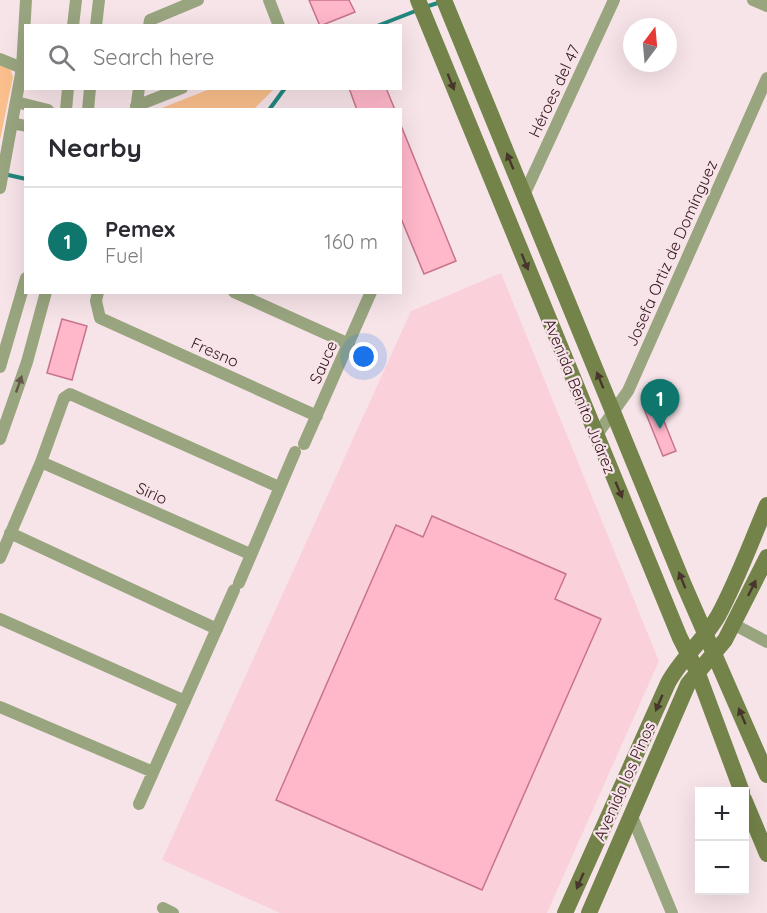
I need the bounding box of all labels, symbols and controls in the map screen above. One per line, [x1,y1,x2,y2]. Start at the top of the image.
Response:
north arrow [623,18,677,72]
search box [24,24,402,90]
icon: search [45,41,78,74]
street label: Héroes del 47 [524,42,584,140]
text: Search here [93,43,214,71]
one-way arrow [447,73,456,91]
text: Nearby [48,131,142,164]
one-way arrow [505,152,514,170]
street label: Josefa Ortiz de Domínguez [621,157,721,349]
text: Pemex [105,215,175,243]
text: 1 [64,229,71,254]
text: 160 m [324,229,378,254]
text: Fuel [105,243,143,268]
one-way arrow [520,254,530,272]
street label: Avenida Benito Juárez [540,315,620,477]
street label: Fresno [188,333,242,371]
street label: Sauce [305,337,341,387]
your location [349,342,378,371]
one-way arrow [595,371,604,389]
one-way arrow [15,375,25,393]
pin: 1 [640,380,680,429]
street label: Sirio [133,477,171,509]
one-way arrow [614,481,624,499]
one-way arrow [677,571,686,589]
one-way arrow [748,579,757,596]
one-way arrow [654,694,663,712]
one-way arrow [737,707,747,725]
street label: Avenida los Pinos [589,718,659,844]
map controls [695,787,749,895]
button: + [695,787,749,841]
button: − [695,841,749,895]
one-way arrow [574,872,584,890]

